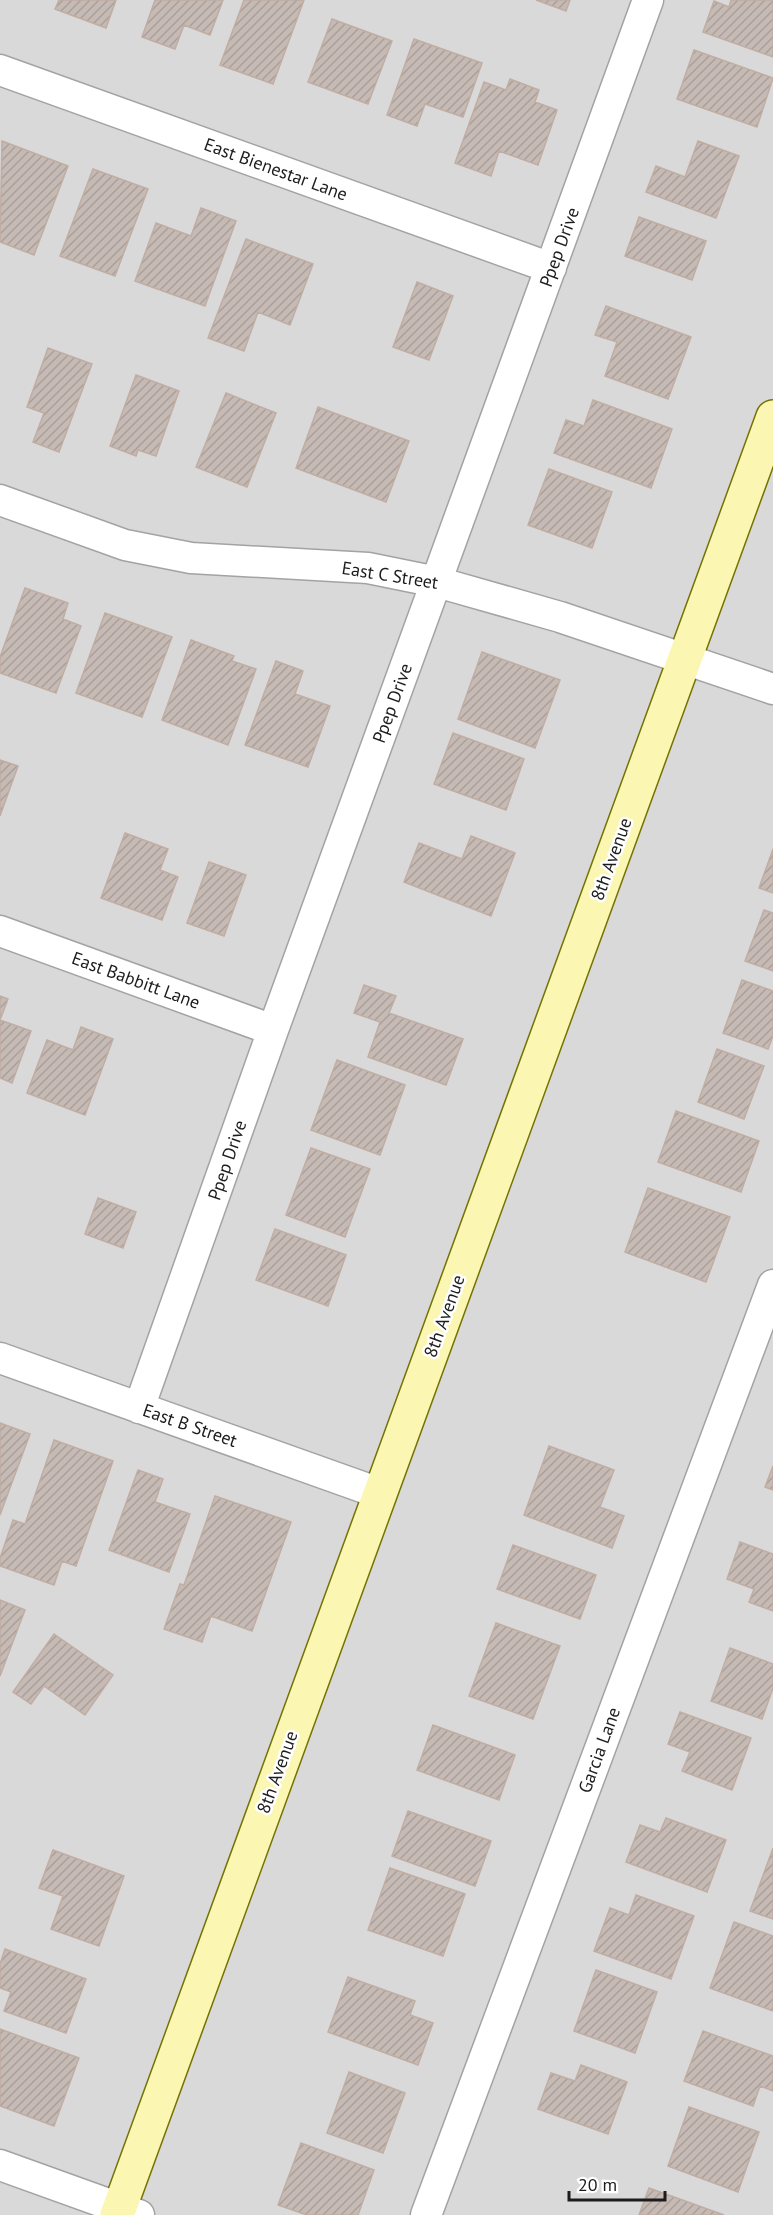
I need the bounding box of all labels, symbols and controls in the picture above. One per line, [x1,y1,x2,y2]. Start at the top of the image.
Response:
street label: East Bienestar Lane [201,132,351,206]
street label: Ppep Drive [534,204,584,290]
street label: East C Street [340,556,440,594]
street label: Ppep Drive [367,660,417,746]
street label: 8th Avenue [585,815,637,903]
street label: East Babbitt Lane [69,946,203,1014]
street label: Ppep Drive [203,1117,251,1203]
street label: 8th Avenue [418,1272,470,1360]
street label: East B Street [140,1398,240,1452]
street label: Garcia Lane [573,1704,625,1796]
street label: 8th Avenue [251,1728,303,1816]
scale bar [569,2164,665,2202]
text: 20 m [578,2173,617,2196]

